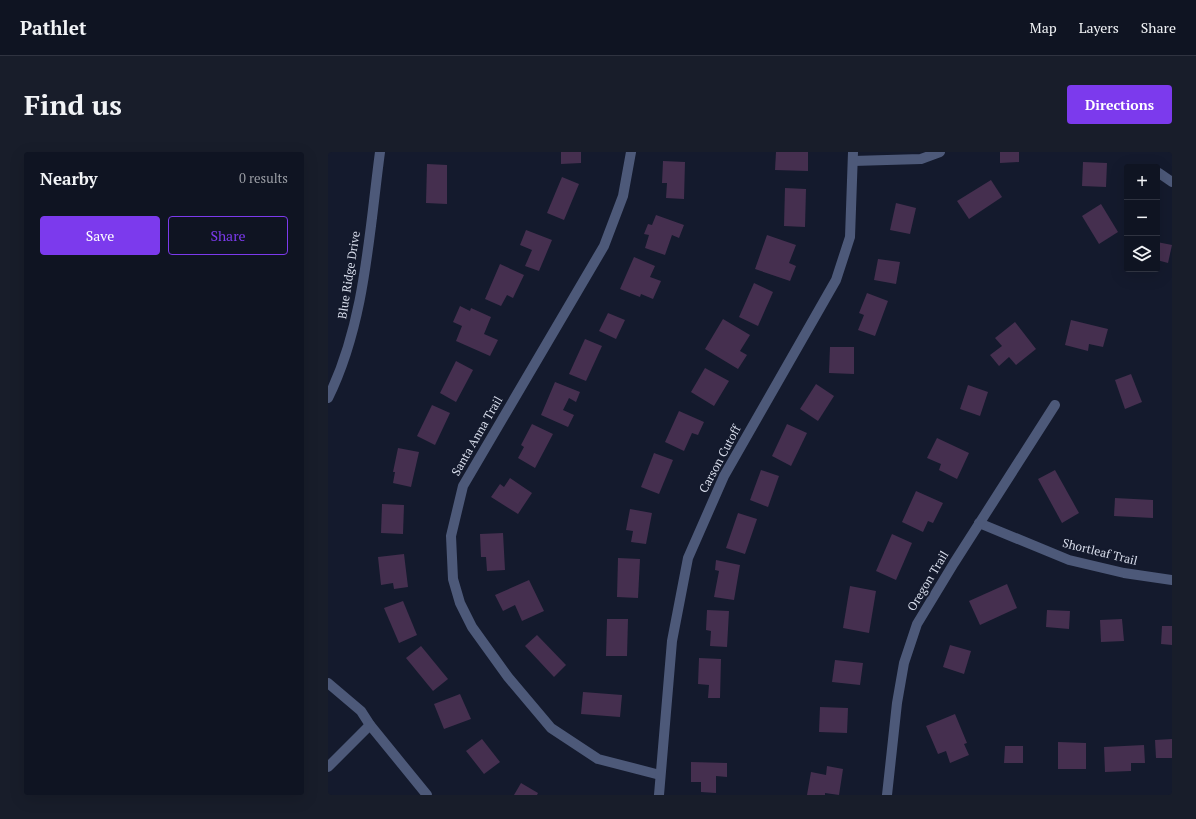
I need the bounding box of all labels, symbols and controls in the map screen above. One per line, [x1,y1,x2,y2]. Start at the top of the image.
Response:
text: Pathlet [20,15,86,40]
text: Map [1030,18,1057,37]
text: Layers [1079,18,1119,37]
text: Share [1141,18,1176,37]
button: Directions [1067,85,1172,124]
text: Find us [24,86,122,123]
map controls [1124,164,1160,272]
button: + [1124,164,1160,200]
text: Nearby [40,167,98,190]
text: 0 results [239,169,288,187]
button: − [1124,200,1160,236]
button: Save [40,216,160,255]
button: Share [168,216,288,255]
street label: Blue Ridge Drive [334,230,363,320]
button: layers [1124,236,1160,272]
street label: Santa Anna Trail [448,393,506,478]
street label: Carson Cutoff [696,422,744,495]
street label: Shortleaf Trail [1061,535,1140,568]
street label: Oregon Trail [904,548,952,614]

